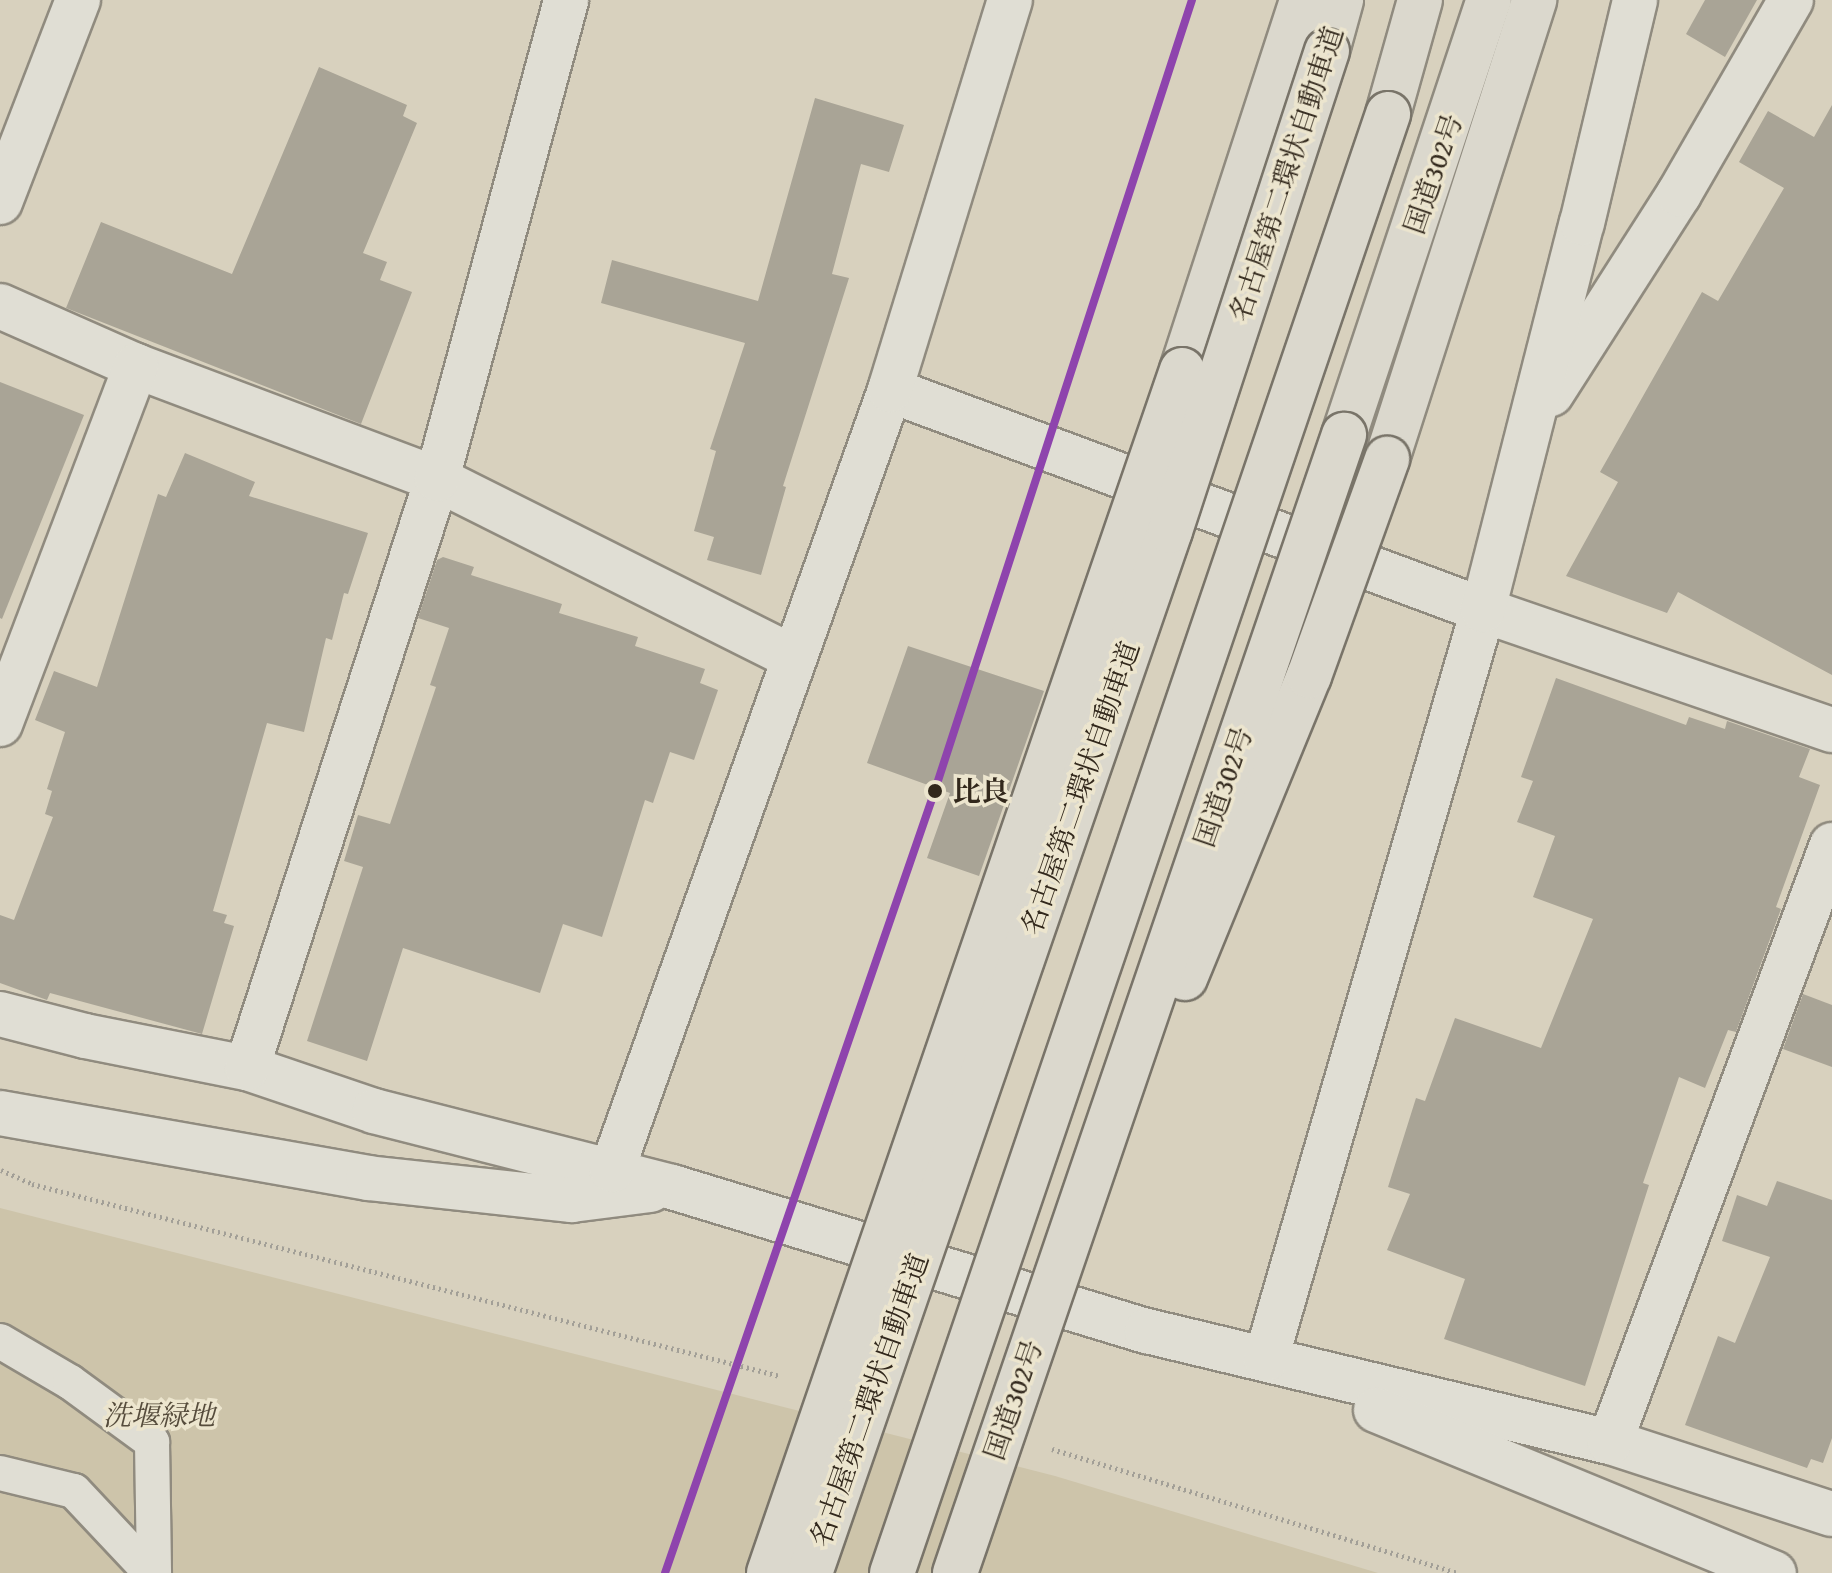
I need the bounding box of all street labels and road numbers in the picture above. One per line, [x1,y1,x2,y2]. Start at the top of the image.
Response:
street label: 名古屋第二環状自動車道 [1222,22,1350,326]
street label: 国道302号 [1397,110,1469,238]
street label: 名古屋第二環状自動車道 [1014,637,1146,939]
street label: 国道302号 [1187,723,1259,851]
street label: 名古屋第二環状自動車道 [803,1249,935,1551]
street label: 国道302号 [977,1336,1049,1464]

